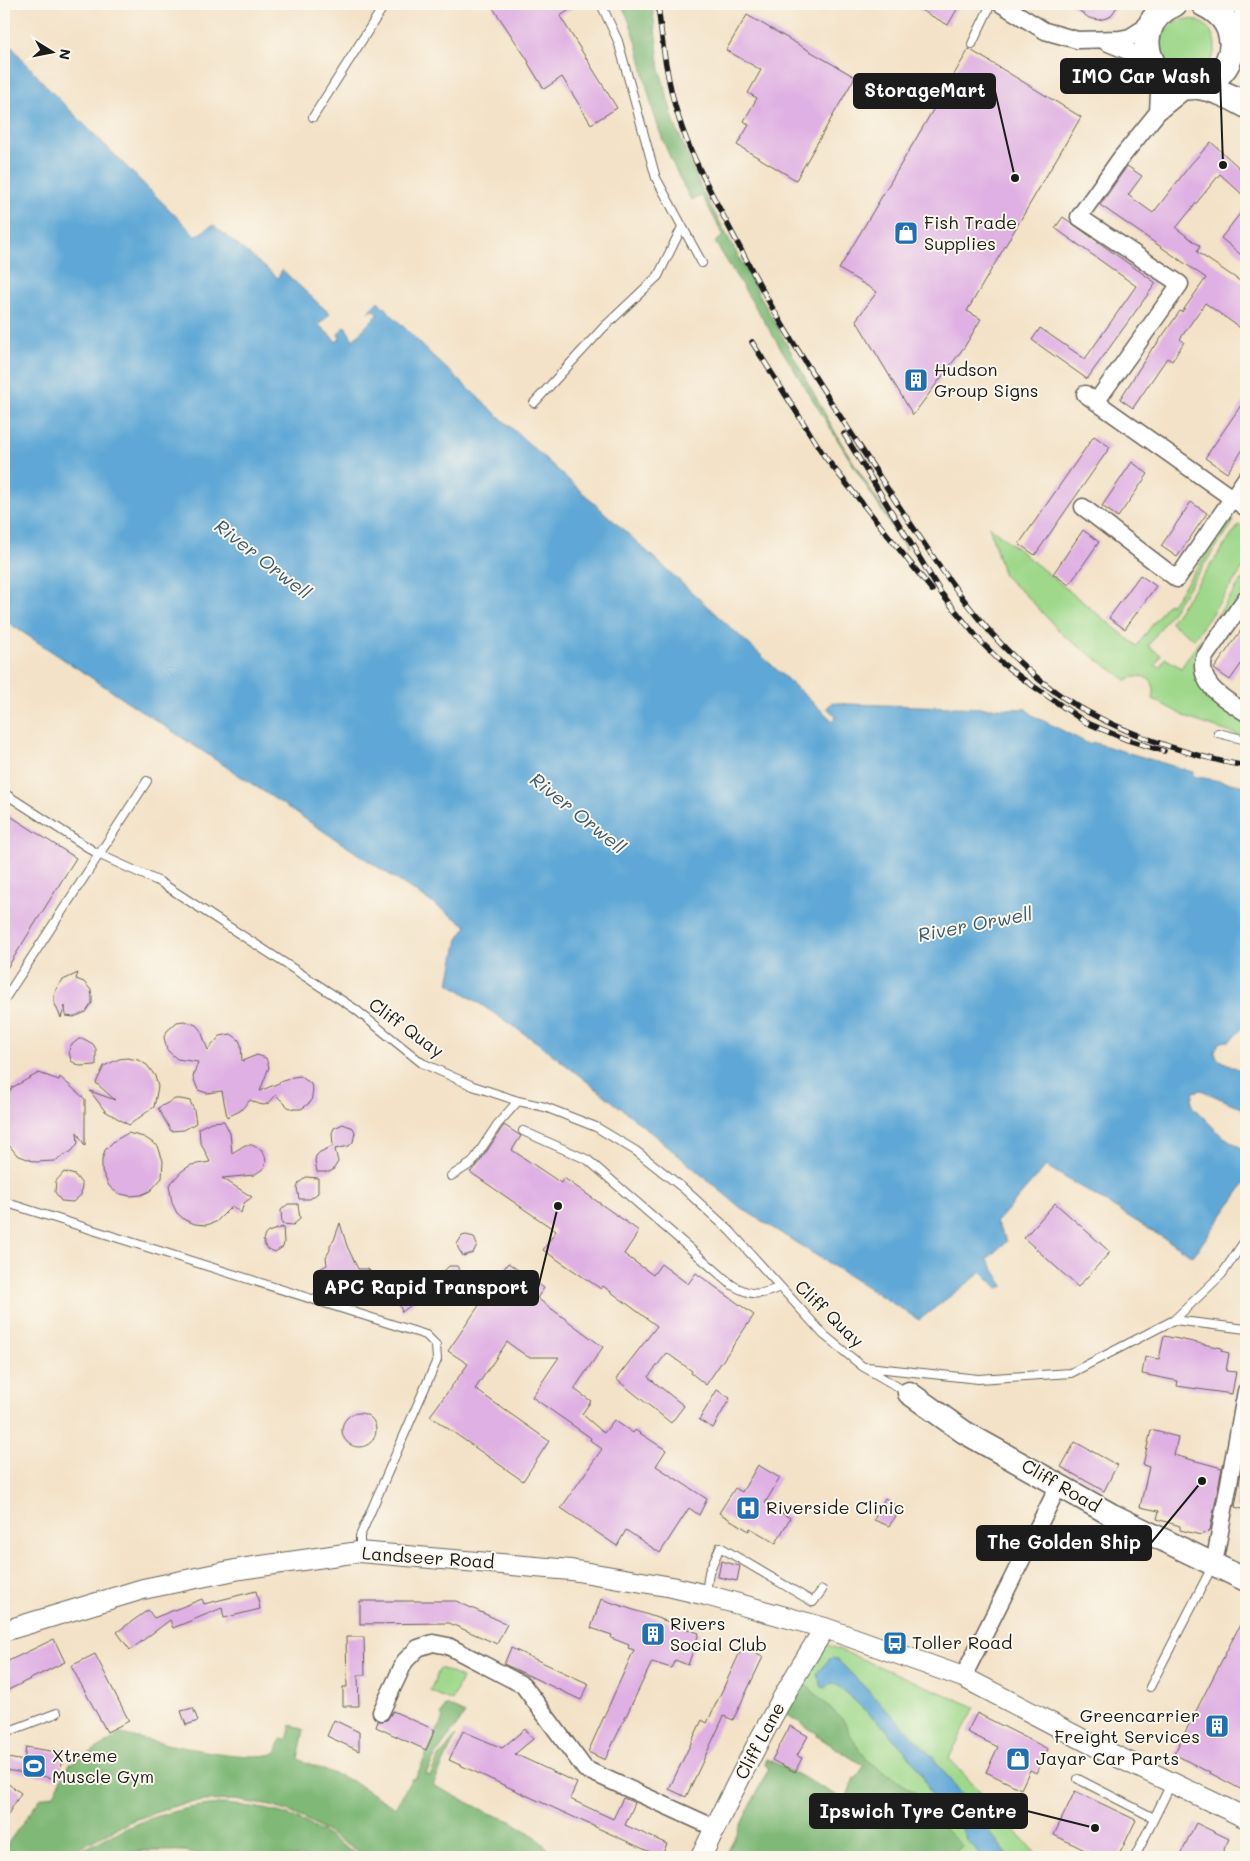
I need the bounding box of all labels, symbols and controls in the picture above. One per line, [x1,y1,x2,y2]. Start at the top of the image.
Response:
north arrow [28,28,78,78]
text: N [55,47,76,61]
callout: IMO Car Wash [1061,59,1220,93]
text: IMO Car Wash [1072,63,1210,88]
callout: StorageMart [854,74,995,108]
text: StorageMart [864,77,986,102]
place label: Fish Trade Supplies [924,210,1017,255]
shop icon: Fish Trade Supplies [893,220,919,246]
place label: Hudson Group Signs [934,357,1039,402]
building icon: Hudson Group Signs [903,367,929,393]
water label: River Orwell [210,513,317,604]
water label: River Orwell [525,766,631,859]
water label: River Orwell [916,900,1034,947]
street label: Cliff Quay [364,992,449,1063]
callout: APC Rapid Transport [314,1271,538,1305]
text: APC Rapid Transport [324,1274,528,1299]
street label: Cliff Quay [790,1274,869,1352]
street label: Cliff Road [1018,1453,1105,1517]
hospital icon: Riverside Clinic [735,1495,761,1521]
place label: Riverside Clinic [766,1495,904,1519]
callout: The Golden Ship [977,1526,1151,1560]
text: The Golden Ship [987,1529,1141,1554]
street label: Landseer Road [361,1540,495,1574]
place label: Rivers Social Club [670,1611,767,1656]
building icon: Rivers Social Club [640,1621,666,1647]
bus stop icon: Toller Road [882,1630,908,1656]
place label: Toller Road [912,1630,1013,1654]
street label: Cliff Lane [729,1698,790,1783]
place label: Greencarrier Freight Services [1054,1703,1200,1748]
building icon: Greencarrier Freight Services [1204,1713,1230,1739]
place label: Xtreme Muscle Gym [52,1743,154,1788]
shop icon: Jayar Car Parts [1005,1746,1031,1772]
place label: Jayar Car Parts [1036,1746,1179,1770]
sports icon: Xtreme Muscle Gym [21,1753,47,1779]
callout: Ipswich Tyre Centre [810,1794,1027,1828]
text: Ipswich Tyre Centre [819,1798,1017,1823]

